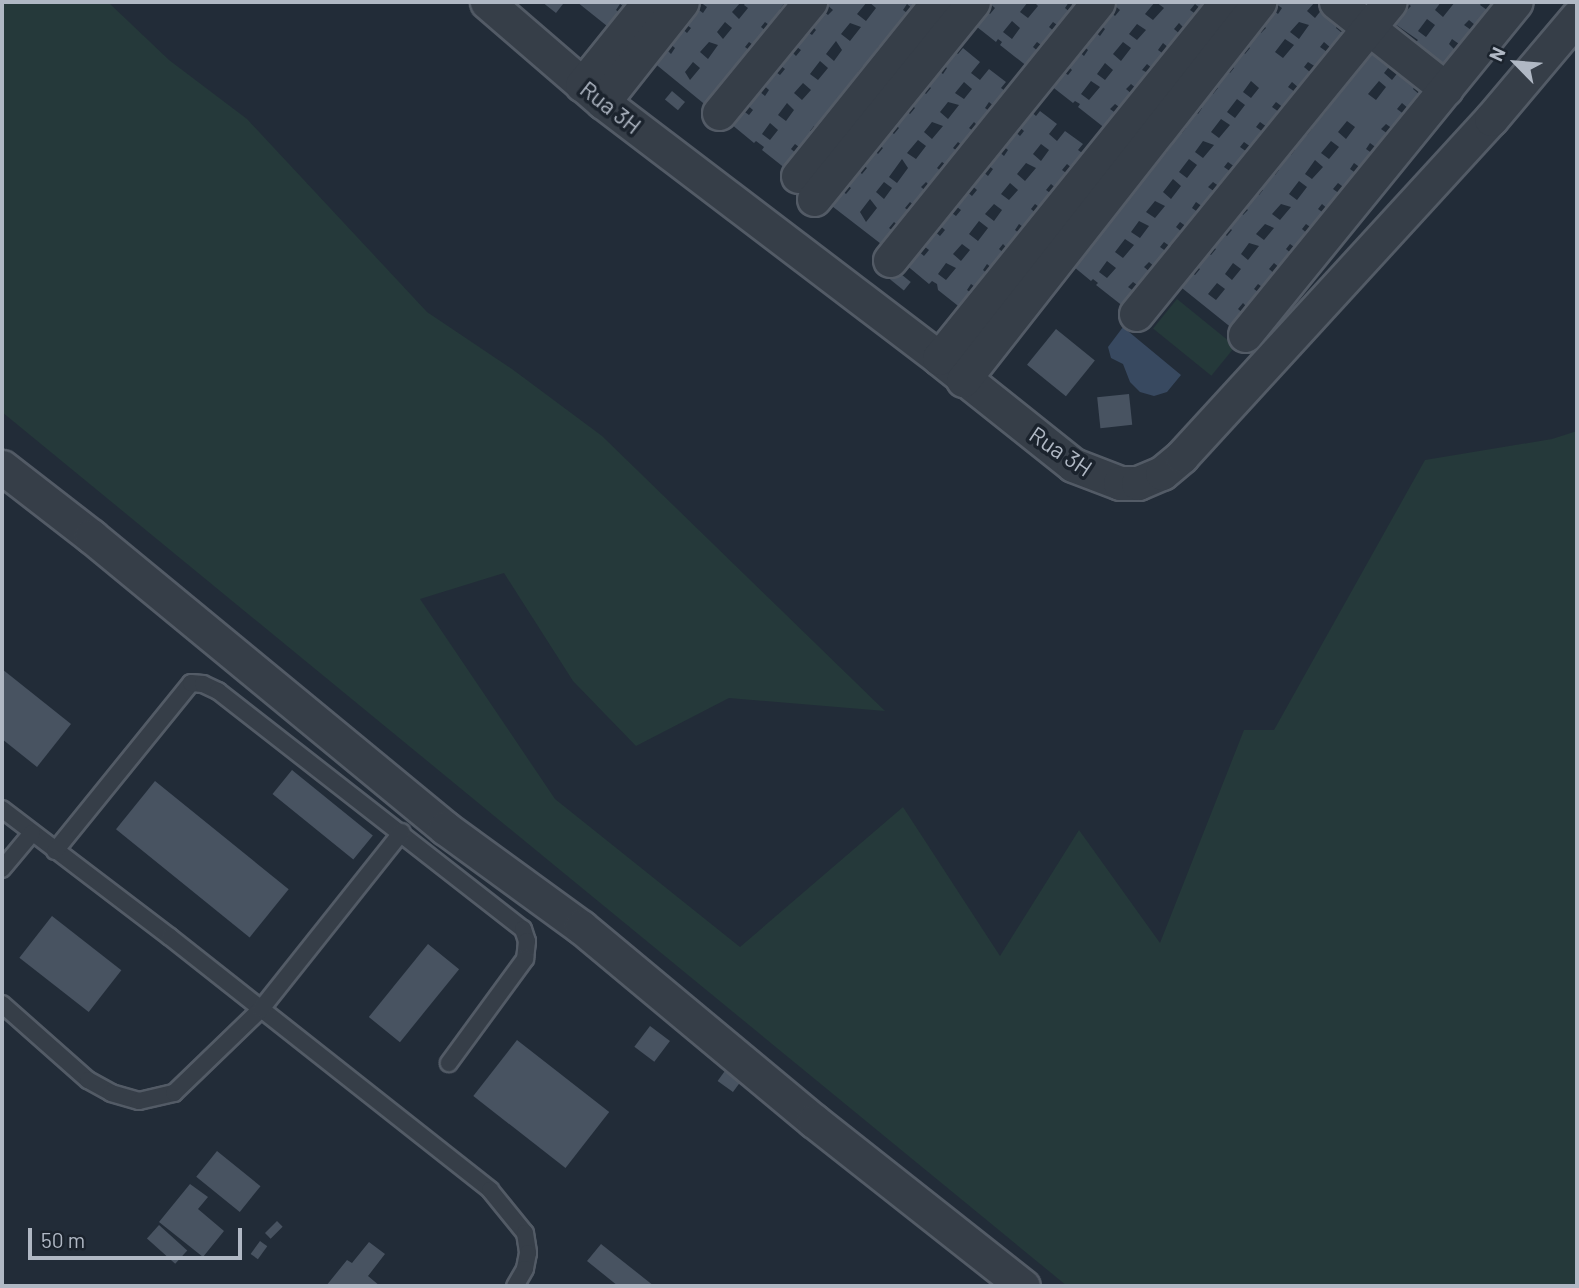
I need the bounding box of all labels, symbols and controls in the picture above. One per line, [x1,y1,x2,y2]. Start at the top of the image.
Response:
north arrow [1481,28,1551,98]
text: N [1483,43,1510,65]
street label: Rua 3H [575,75,647,139]
street label: Rua 3H [1024,420,1098,482]
scale bar [32,1214,245,1258]
text: 50 m [41,1227,85,1252]

